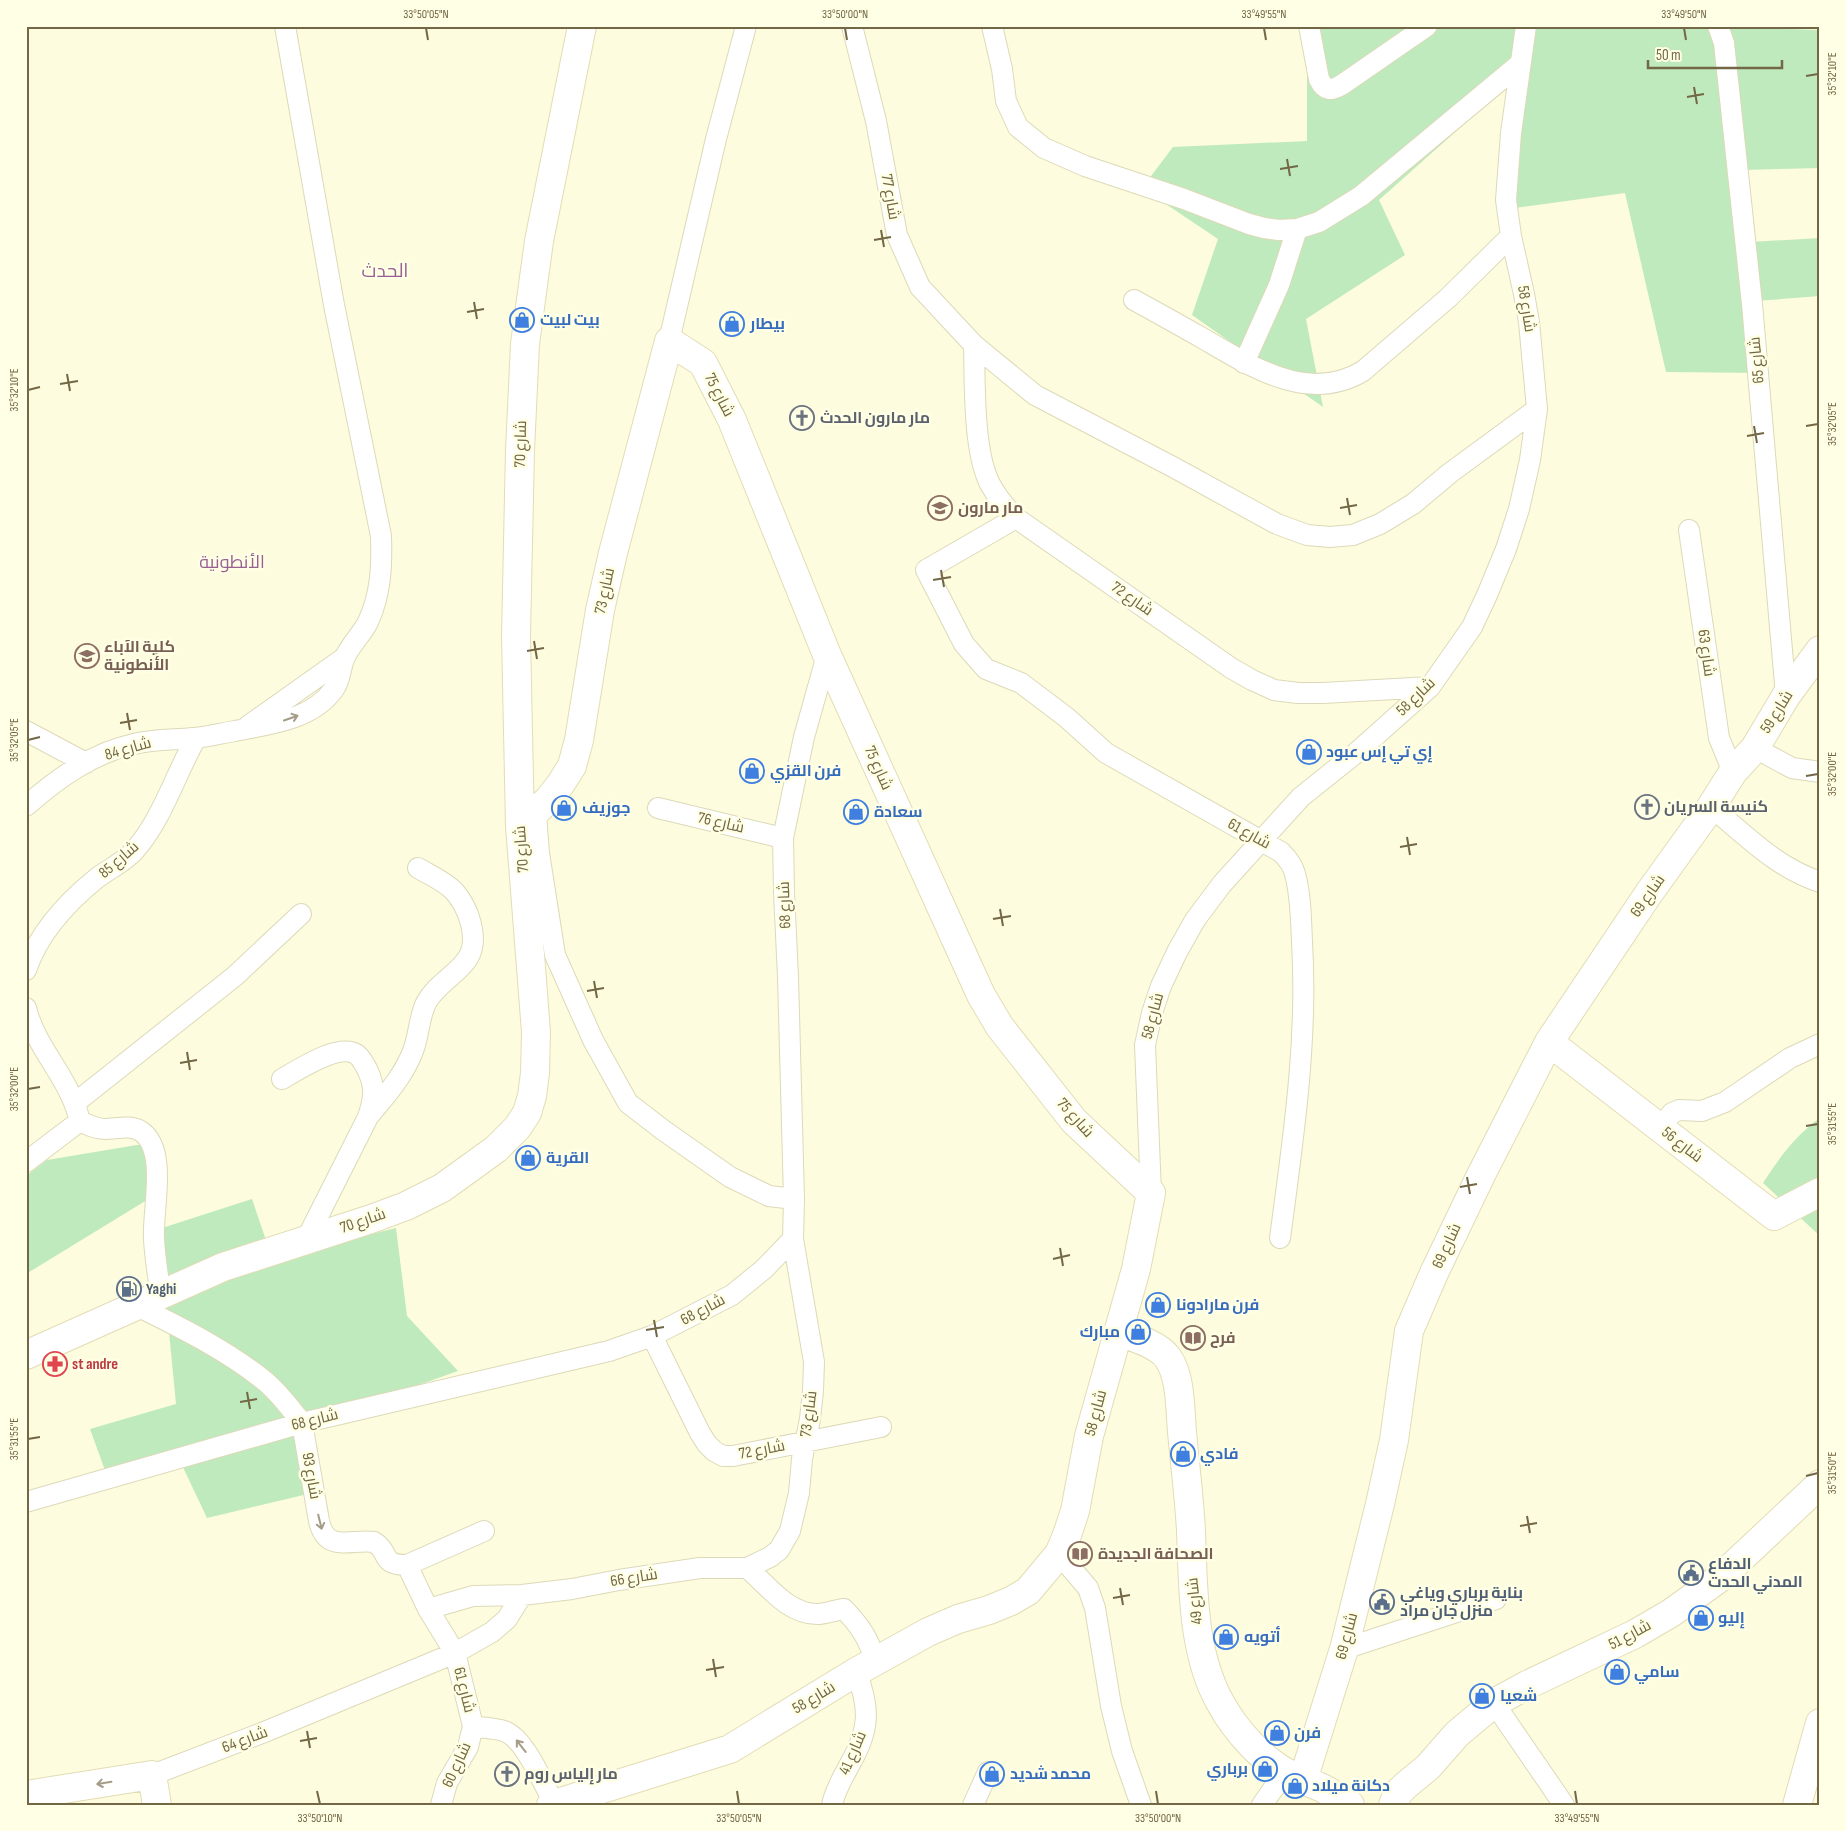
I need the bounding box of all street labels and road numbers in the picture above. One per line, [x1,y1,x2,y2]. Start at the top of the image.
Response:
street label: شارع 77 [876,173,903,222]
street label: شارع 58 [1512,284,1539,334]
street label: شارع 65 [1745,336,1770,384]
street label: شارع 75 [699,370,738,420]
street label: شارع 70 [511,420,532,468]
street label: شارع 73 [591,566,620,616]
street label: شارع 72 [1107,578,1157,621]
street label: شارع 63 [1692,628,1719,678]
street label: شارع 58 [1392,674,1440,721]
street label: شارع 59 [1756,687,1798,738]
street label: شارع 84 [103,733,154,766]
street label: شارع 75 [859,743,896,793]
street label: شارع 76 [696,808,746,839]
street label: شارع 61 [1224,815,1274,854]
street label: شارع 70 [511,825,534,873]
street label: شارع 85 [95,837,144,883]
street label: شارع 69 [1627,871,1670,922]
street label: شارع 68 [775,881,796,929]
street label: شارع 58 [1138,991,1169,1041]
street label: شارع 75 [1052,1094,1098,1142]
street label: شارع 56 [1657,1123,1706,1168]
street label: شارع 70 [338,1204,389,1239]
street label: شارع 69 [1428,1220,1467,1272]
street label: شارع 68 [678,1290,729,1330]
street label: شارع 58 [1081,1388,1112,1438]
street label: شارع 73 [796,1390,823,1439]
street label: شارع 68 [290,1405,341,1436]
street label: شارع 72 [737,1436,787,1465]
street label: شارع 93 [297,1451,324,1501]
street label: شارع 66 [609,1565,659,1592]
street label: شارع 49 [1183,1576,1208,1626]
street label: شارع 69 [1332,1611,1363,1662]
street label: شارع 51 [1605,1616,1655,1655]
street label: شارع 61 [448,1665,479,1715]
street label: شارع 58 [789,1678,840,1719]
street label: شارع 64 [219,1723,271,1758]
street label: شارع 41 [835,1728,872,1778]
street label: شارع 60 [438,1739,477,1791]

